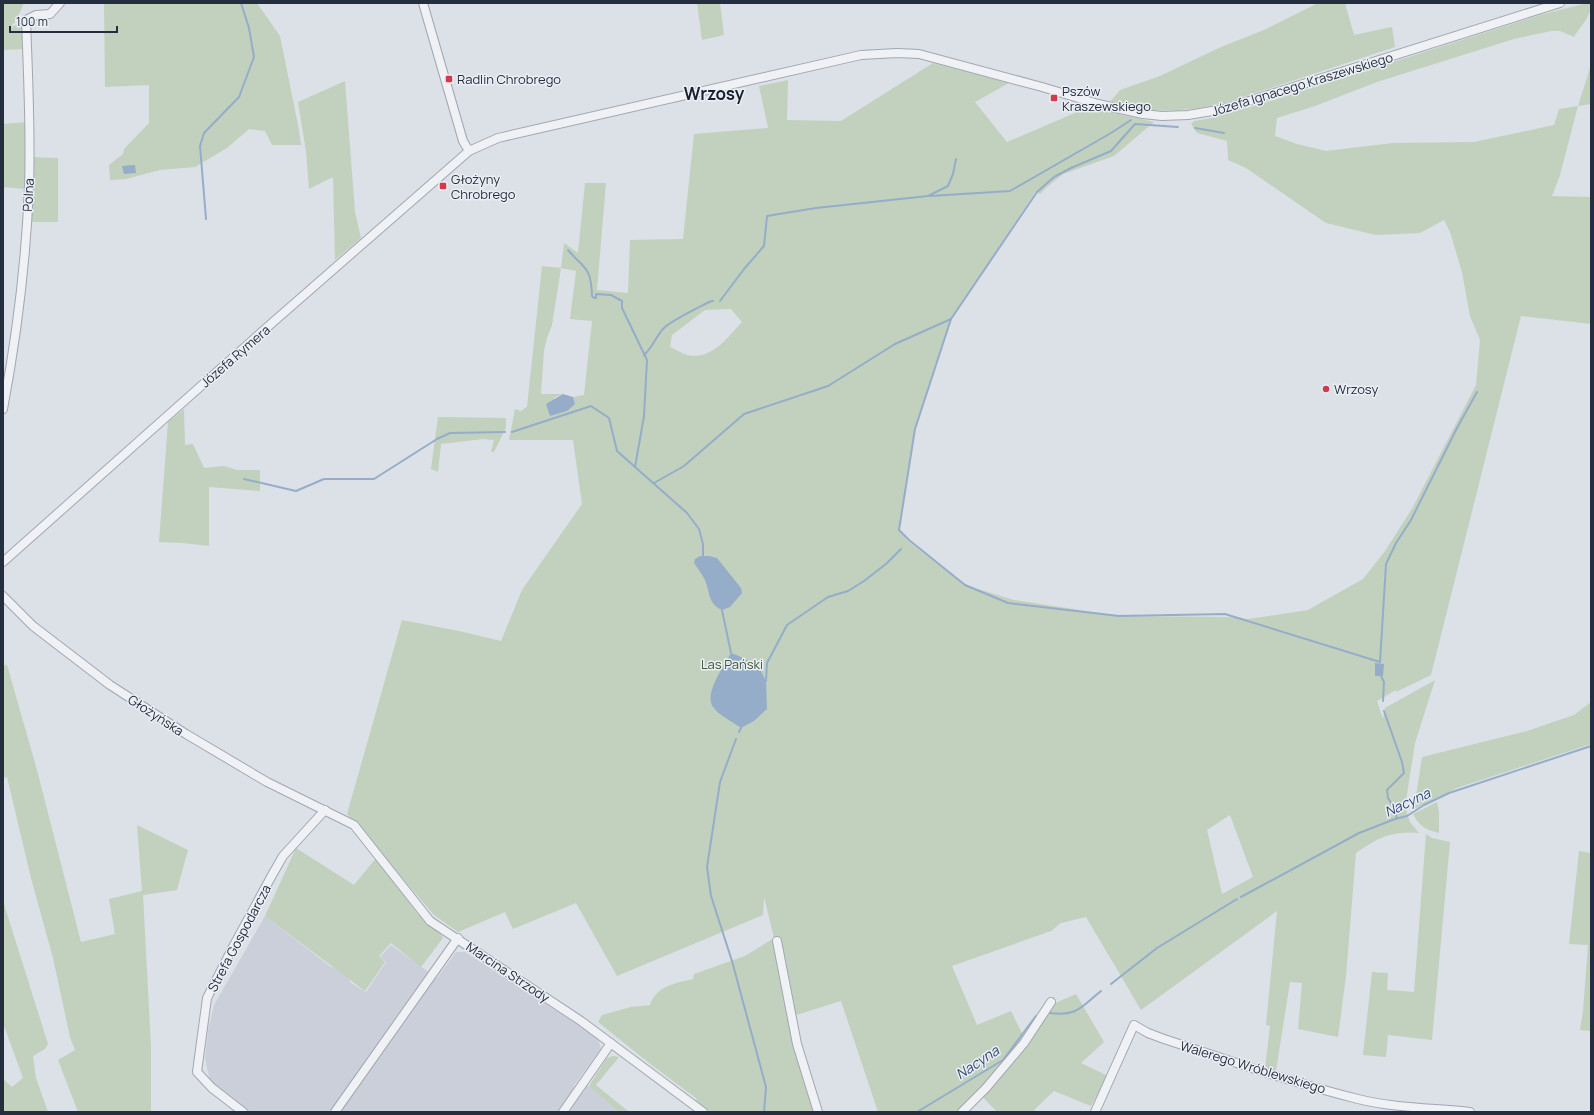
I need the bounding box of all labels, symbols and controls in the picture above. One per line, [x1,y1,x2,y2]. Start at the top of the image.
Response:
scale bar [10,8,117,34]
text: 100 m [16,13,48,30]
street label: Józefa Ignacego Kraszewskiego [1209,48,1395,120]
place label: Radlin Chrobrego [457,70,561,88]
marker: Radlin Chrobrego [444,74,454,84]
district label: Wrzosy [684,82,745,105]
place label: Pszów Kraszewskiego [1062,82,1151,115]
marker: Pszów Kraszewskiego [1049,93,1059,103]
place label: Głożyny Chrobrego [451,170,516,203]
street label: Polna [18,178,38,212]
marker: Głożyny Chrobrego [438,181,448,191]
street label: Józefa Rymera [196,321,274,391]
place label: Wrzosy [1334,380,1378,398]
marker: Wrzosy [1321,384,1331,394]
park label: Las Pański [701,655,763,673]
street label: Głożyńska [125,690,187,740]
water label: Nacyna [1381,783,1434,821]
street label: Strefa Gospodarcza [203,881,275,995]
street label: Marcina Strzody [463,937,553,1007]
street label: Walerego Wróblewskiego [1178,1036,1328,1098]
water label: Nacyna [952,1040,1003,1083]

